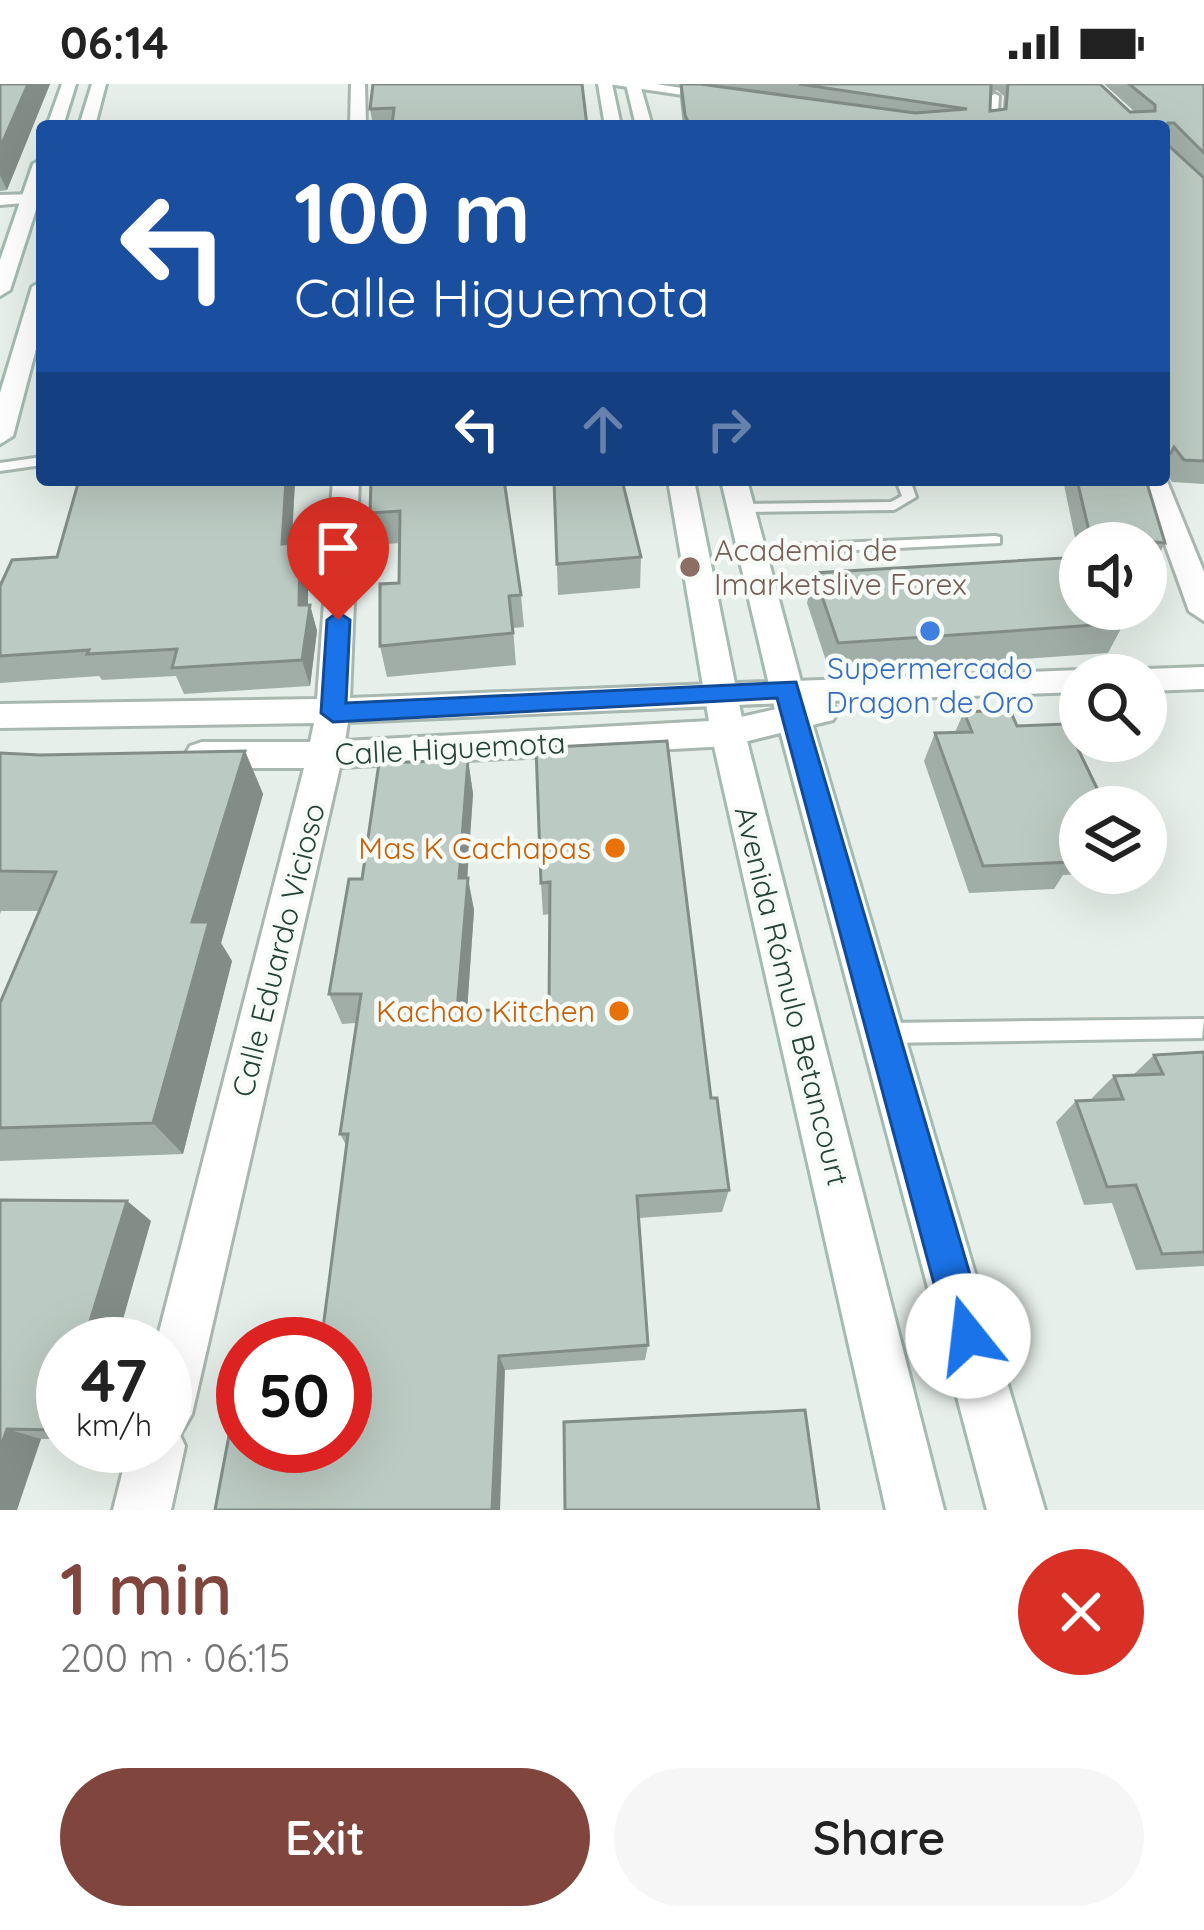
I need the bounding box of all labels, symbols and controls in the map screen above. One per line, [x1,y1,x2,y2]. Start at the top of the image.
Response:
text: 06:14 [60,14,169,70]
text: 100 m [294,159,531,264]
icon: left [96,168,252,324]
text: Calle Higuemota [294,263,709,331]
icon: left [444,396,510,462]
icon: ahead [570,396,636,462]
icon: right [696,396,762,462]
pin [287,497,389,620]
icon: arrive [305,515,371,581]
map controls [1059,522,1167,894]
button: sound [1059,522,1167,630]
place label: Academia de Imarketslive Forex [714,531,967,603]
marker: Academia de Imarketslive Forex [677,554,703,580]
marker: Supermercado Dragon de Oro [917,618,943,644]
place label: Supermercado Dragon de Oro [826,649,1034,721]
button: search [1059,654,1167,762]
street label: Calle Higuemota [334,723,566,773]
button: layers [1059,786,1167,894]
street label: Calle Eduardo Vicioso [223,799,333,1101]
street label: Avenida Rómulo Betancourt [726,802,858,1190]
place label: Mas K Cachapas [358,829,591,867]
marker: Mas K Cachapas [602,835,628,861]
place label: Kachao Kitchen [376,992,595,1030]
marker: Kachao Kitchen [606,998,632,1024]
position arrow [905,1273,1031,1399]
speed limit sign: 50 [216,1317,372,1473]
text: 47 [81,1342,147,1417]
text: km/h [76,1406,152,1444]
text: 1 min [60,1543,233,1633]
button: close [1018,1549,1144,1675]
text: 200 m · 06:15 [60,1633,290,1682]
button: Exit [60,1768,590,1906]
button: Share [614,1768,1144,1906]

